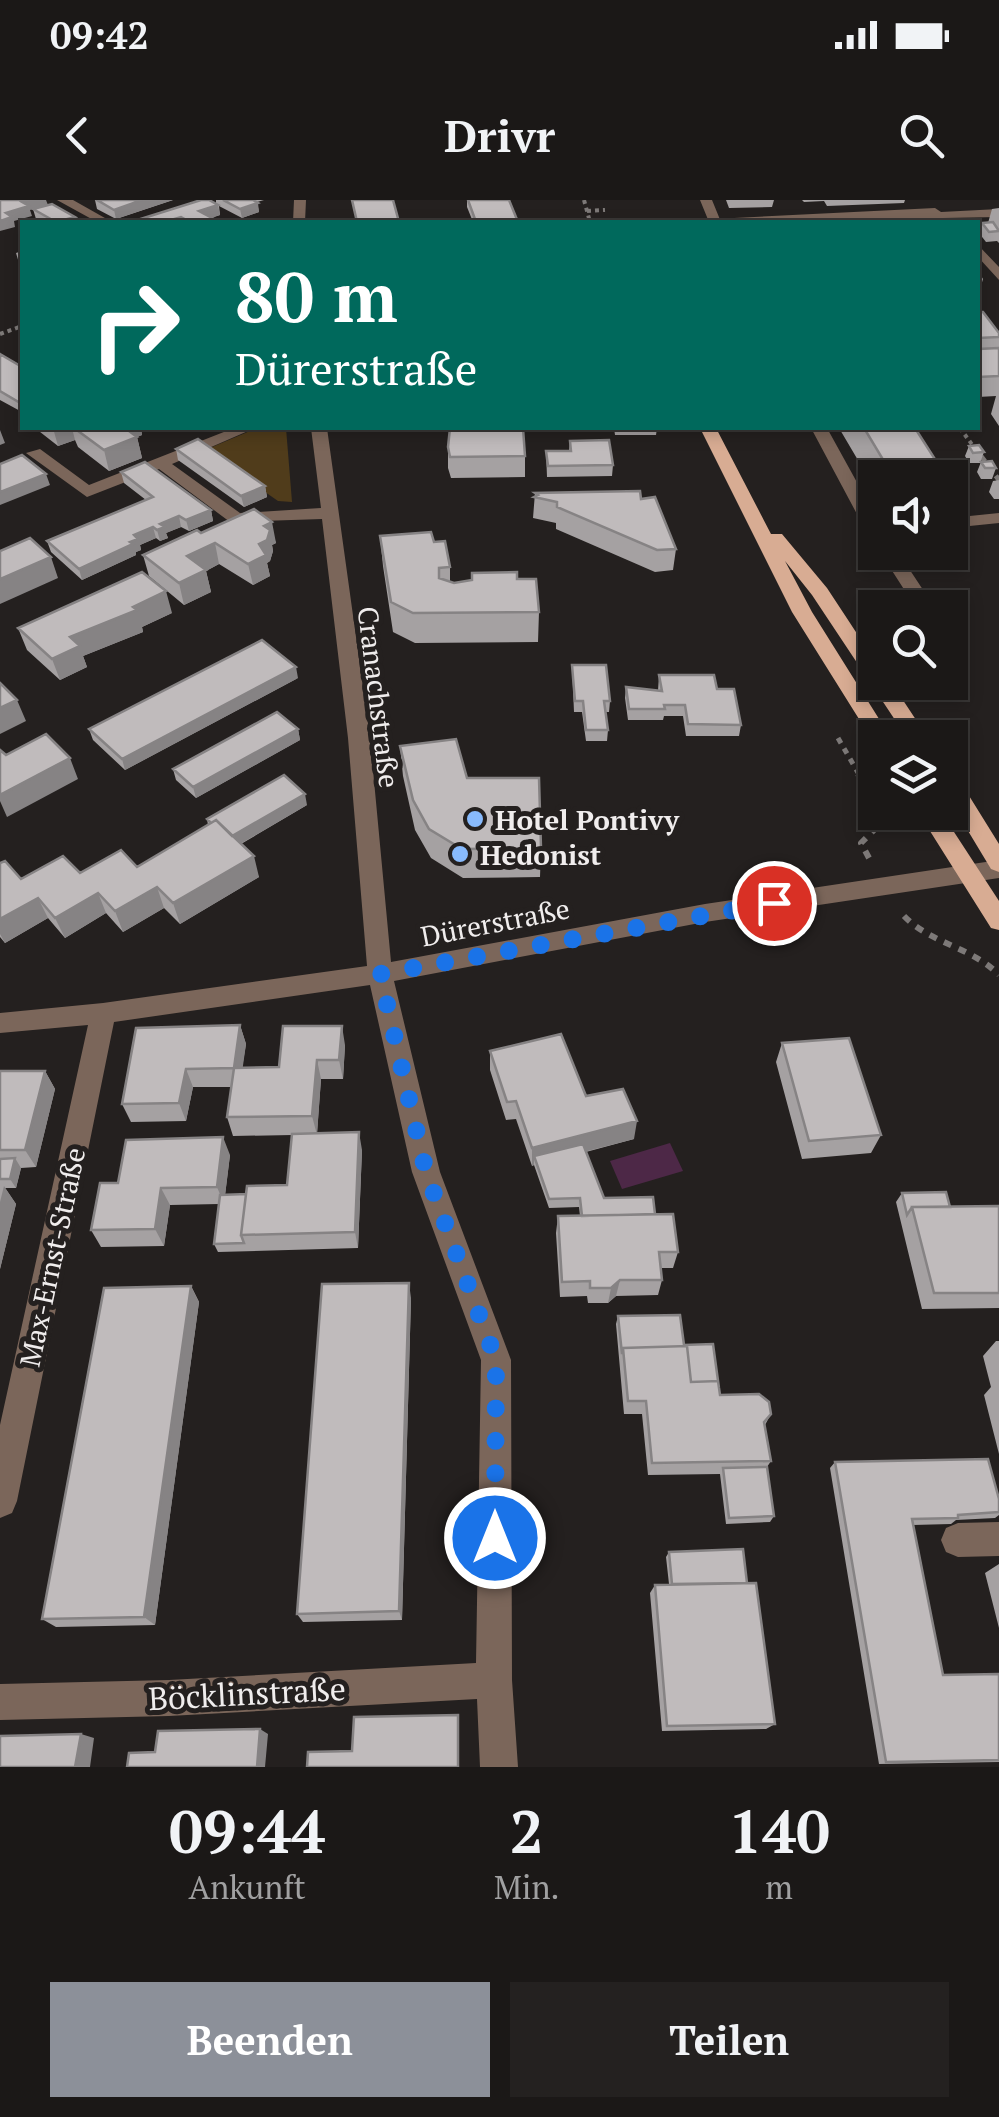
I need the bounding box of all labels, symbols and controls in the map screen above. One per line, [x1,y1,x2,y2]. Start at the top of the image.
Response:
text: 09:42 [50,10,149,60]
text: Drivr [444,105,555,165]
icon: back [50,108,105,163]
icon: search [894,108,949,163]
text: 80 m [235,249,398,342]
icon: right [70,260,200,390]
text: Dürerstraße [235,338,477,398]
map controls [858,460,968,830]
button: sound [858,460,968,570]
button: search [858,590,968,700]
street label: Cranachstraße [350,604,408,790]
button: layers [858,720,968,830]
place label: Hotel Pontivy [495,801,680,838]
marker: Hotel Pontivy [464,808,486,830]
place label: Hedonist [480,836,601,873]
marker: Hedonist [449,843,471,865]
pin [732,861,817,946]
icon: arrive [747,876,802,931]
street label: Dürerstraße [417,889,573,955]
street label: Max-Ernst-Straße [11,1144,93,1370]
position arrow [443,1486,547,1590]
street label: Böcklinstraße [147,1667,347,1719]
text: 09:44 [169,1791,325,1870]
text: 2 [510,1791,544,1870]
text: 140 [728,1791,830,1870]
text: Ankunft [188,1866,306,1908]
text: Min. [494,1866,559,1908]
text: m [765,1866,793,1908]
button: Beenden [50,1982,490,2097]
button: Teilen [510,1982,949,2097]

